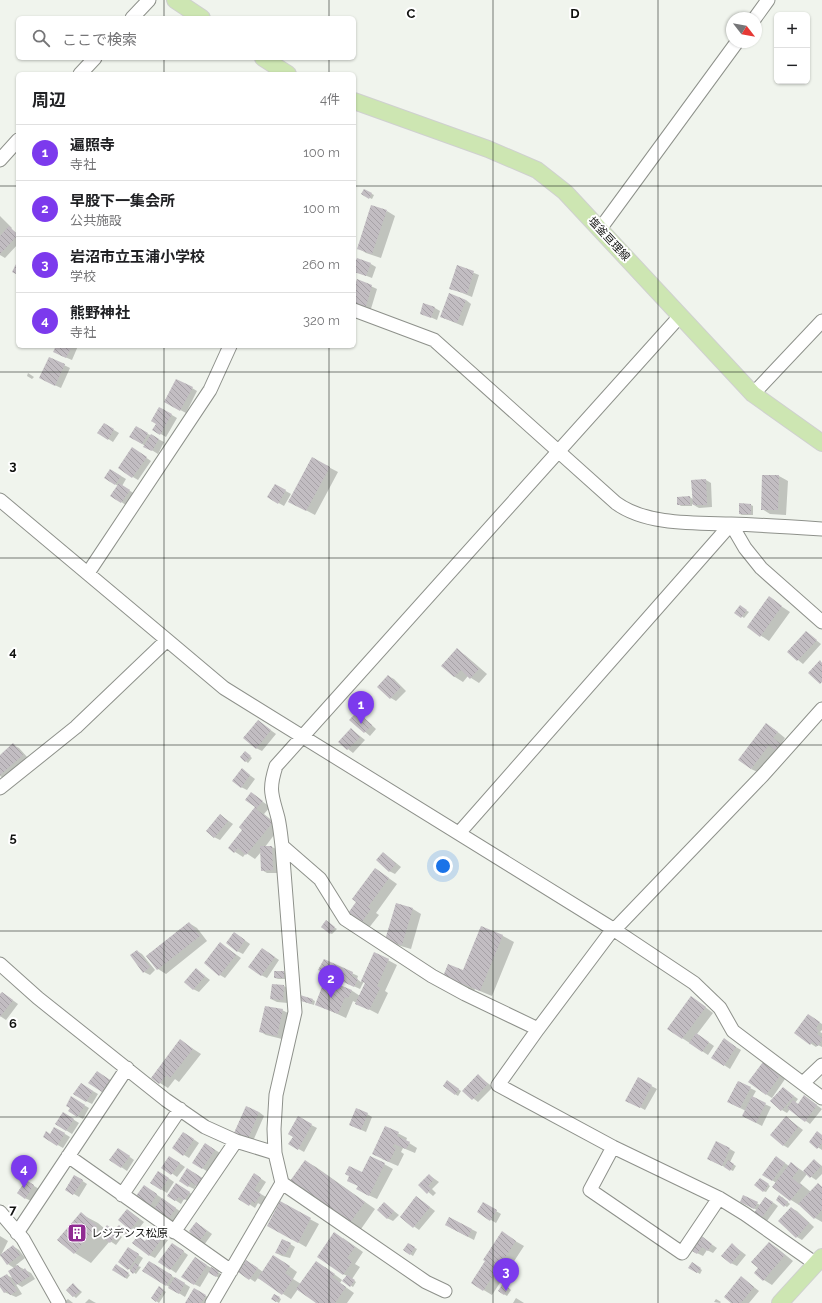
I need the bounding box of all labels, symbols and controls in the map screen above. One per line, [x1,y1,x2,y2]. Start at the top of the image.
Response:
text: C [407,6,416,21]
text: D [570,6,580,21]
north arrow [726,12,762,48]
map controls [774,12,810,84]
button: + [774,12,810,48]
search box [16,16,356,60]
icon: search [30,27,52,49]
text: ここで検索 [62,31,137,49]
button: − [774,48,810,84]
text: 周辺 [32,90,66,110]
text: 4件 [320,92,340,107]
text: 遍照寺 [70,136,115,154]
text: 1 [42,145,48,160]
text: 100 m [303,145,340,160]
text: 寺社 [70,157,96,172]
text: 早股下一集会所 [70,192,175,210]
text: 2 [41,201,49,216]
text: 100 m [303,201,340,216]
text: 公共施設 [70,213,122,228]
street label: 塩釜亘理線 [585,214,633,264]
text: 岩沼市立玉浦小学校 [70,248,205,266]
text: 3 [41,257,49,272]
text: 260 m [302,257,340,272]
text: 学校 [70,269,96,284]
text: 熊野神社 [70,304,130,322]
text: 4 [41,313,49,328]
text: 320 m [303,313,340,328]
text: 寺社 [70,325,96,340]
text: 3 [9,458,17,473]
text: 4 [9,644,17,659]
pin: 1 [348,691,374,724]
text: 5 [9,830,17,845]
your location [433,856,453,876]
pin: 2 [318,965,344,998]
text: 6 [9,1016,17,1031]
pin: 4 [11,1155,37,1188]
text: 7 [9,1202,17,1217]
building icon: レジデンス松原 [66,1222,88,1244]
place label: レジデンス松原 [91,1227,168,1240]
pin: 3 [493,1258,519,1291]

